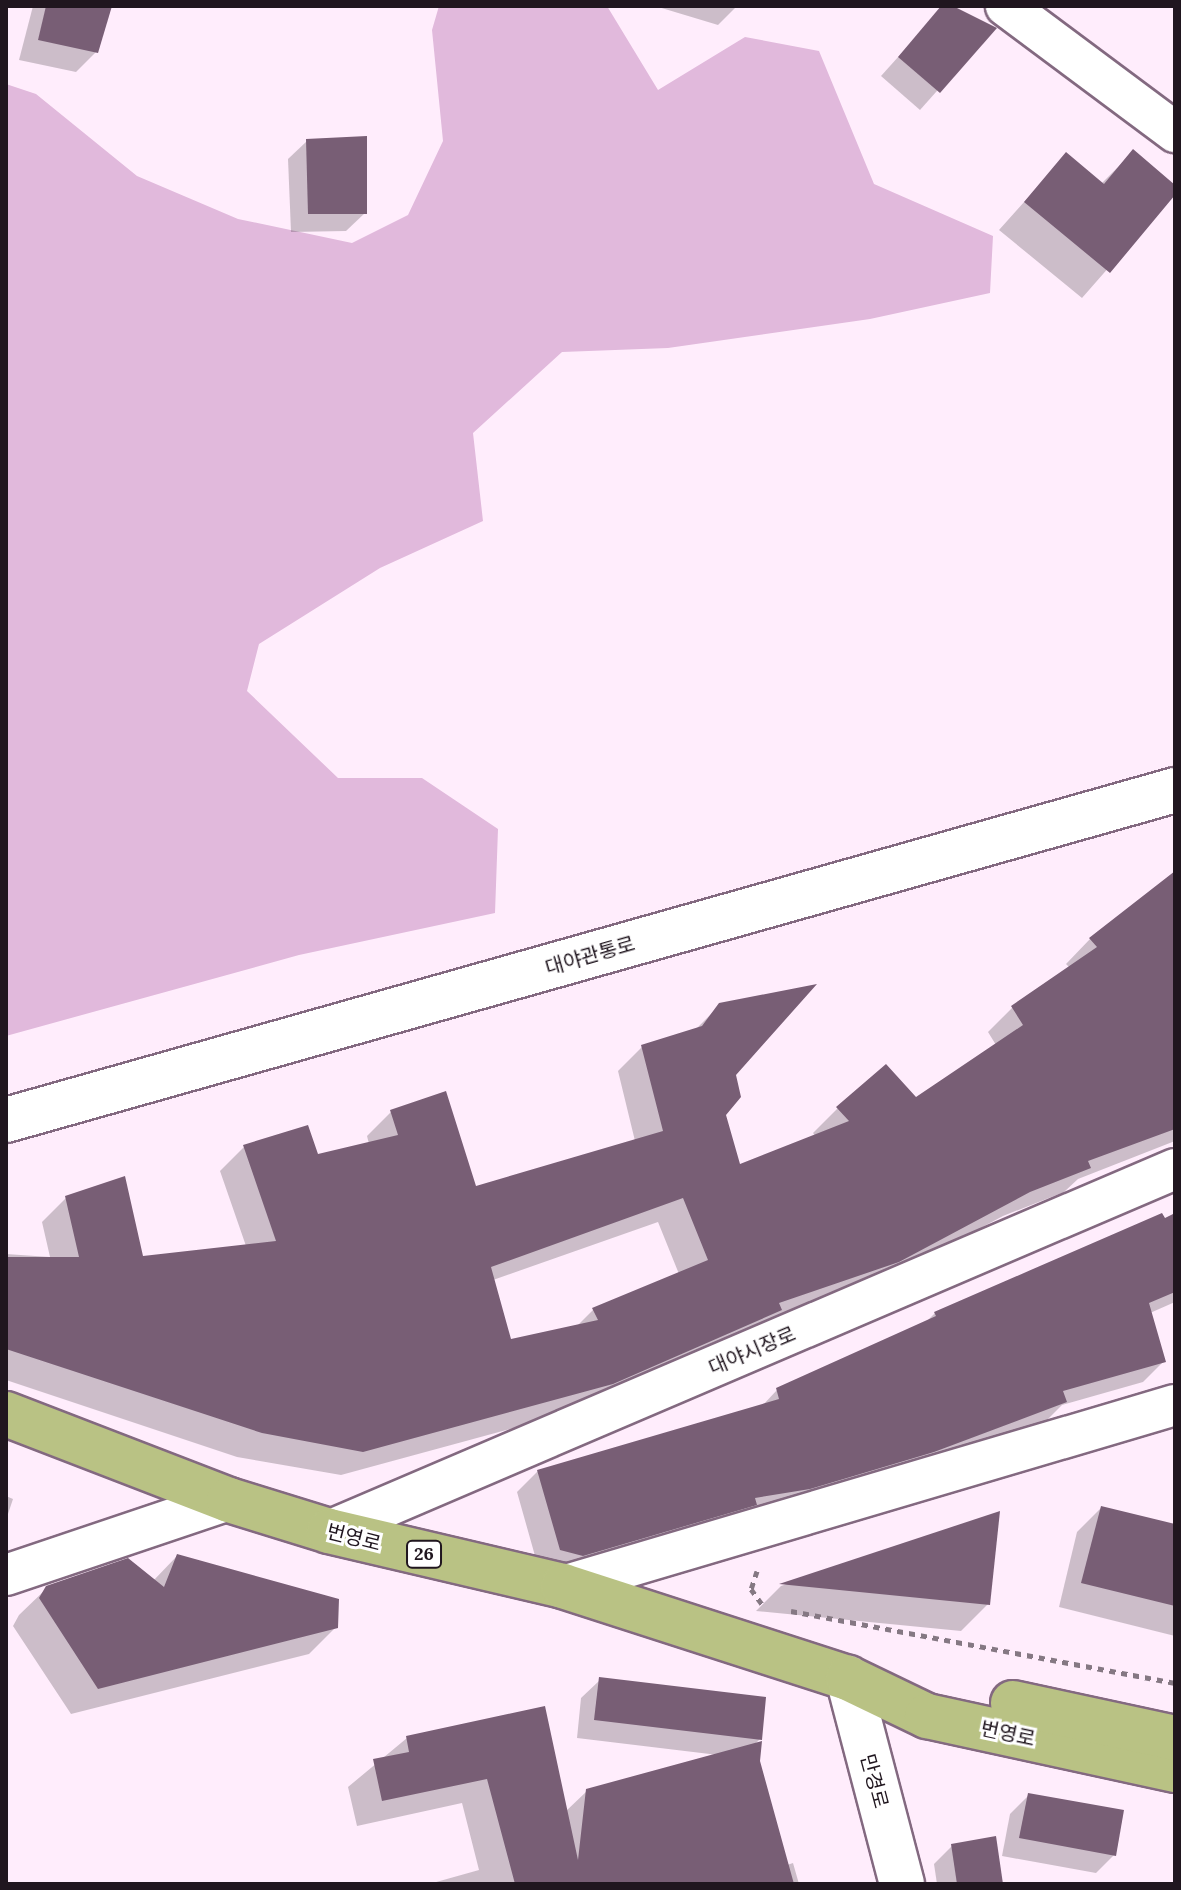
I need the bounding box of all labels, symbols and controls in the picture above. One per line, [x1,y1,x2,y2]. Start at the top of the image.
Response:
street label: 대야관통로 [542,931,638,979]
street label: 대야시장로 [705,1321,799,1379]
street label: 번영로 [324,1519,384,1555]
road number: 26 [406,1540,442,1568]
street label: 번영로 [979,1716,1037,1750]
street label: 만경로 [856,1751,894,1811]

